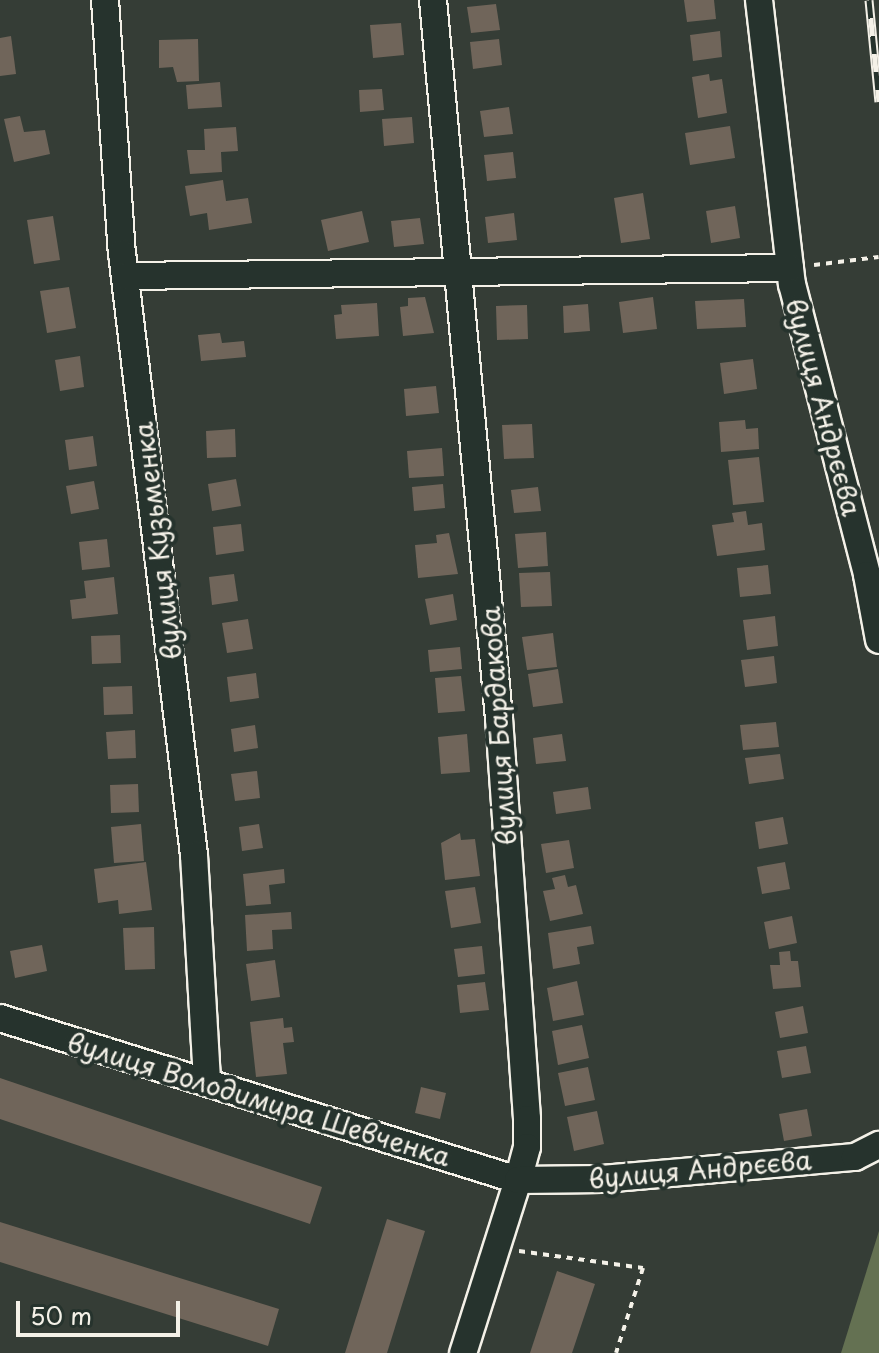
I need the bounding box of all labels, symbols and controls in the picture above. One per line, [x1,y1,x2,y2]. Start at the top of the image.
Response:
street label: вулиця Андрєєва [780,295,868,519]
street label: вулиця Кузьменка [127,420,187,662]
street label: вулиця Бардакова [474,606,522,846]
street label: вулиця Володимира Шевченка [64,1026,454,1172]
street label: вулиця Андрєєва [587,1144,813,1194]
scale bar [20,1285,184,1335]
text: 50 m [30,1297,92,1333]

